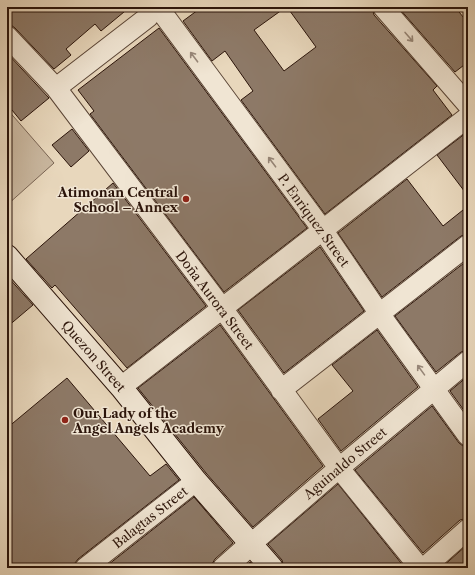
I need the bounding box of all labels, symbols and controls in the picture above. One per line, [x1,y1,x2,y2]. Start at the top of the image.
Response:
one-way arrow [404,31,413,42]
one-way arrow [190,52,199,63]
one-way arrow [268,156,276,167]
street label: P. Enriquez Street [275,170,353,270]
place label: Atimonan Central School – Annex [57,184,179,215]
marker: Atimonan Central School – Annex [181,194,191,204]
street label: Doña Aurora Street [173,248,258,353]
street label: Quezon Street [59,317,130,395]
one-way arrow [417,364,425,375]
place label: Our Lady of the Angel Angels Academy [72,405,225,436]
marker: Our Lady of the Angel Angels Academy [60,415,70,425]
street label: Aguinaldo Street [299,423,390,503]
street label: Balagtas Street [109,482,191,551]

